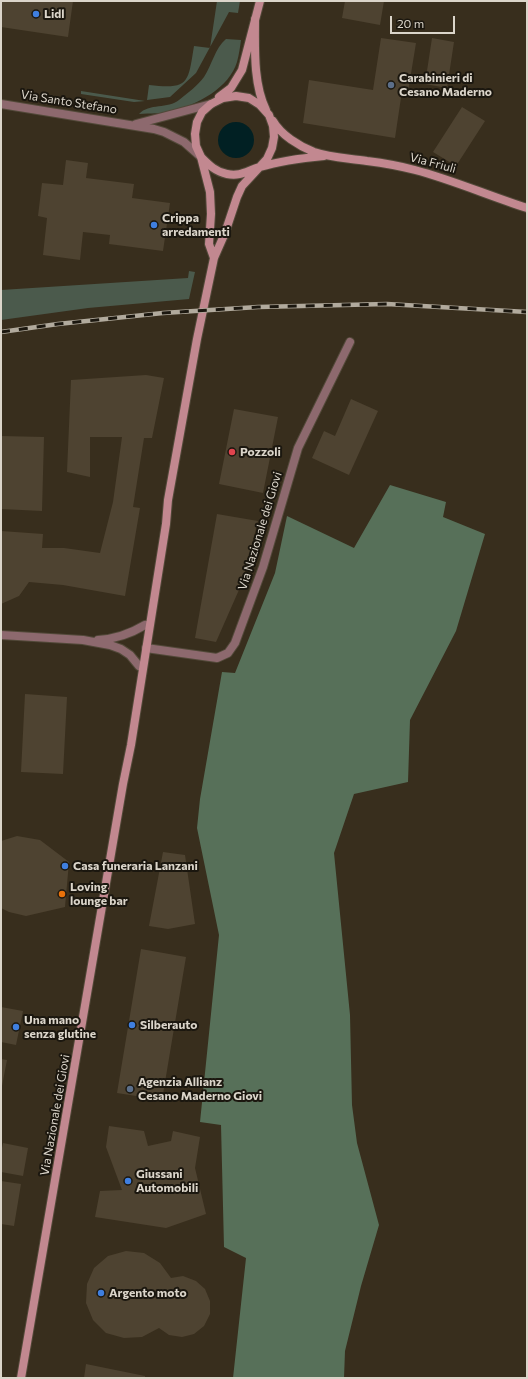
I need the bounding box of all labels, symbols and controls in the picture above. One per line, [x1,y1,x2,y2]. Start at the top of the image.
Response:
place label: Lidl [44,7,65,21]
scale bar [392,8,457,34]
marker: Lidl [31,9,41,19]
text: 20 m [397,16,424,30]
place label: Carabinieri di Cesano Maderno [399,71,492,99]
marker: Carabinieri di Cesano Maderno [386,80,396,90]
street label: Via Santo Stefano [20,87,118,117]
street label: Via Friuli [408,150,458,176]
place label: Crippa arredamenti [162,211,230,239]
marker: Crippa arredamenti [149,220,159,230]
place label: Pozzoli [240,445,281,459]
marker: Pozzoli [227,447,237,457]
street label: Via Nazionale dei Giovi [235,470,285,592]
place label: Casa funeraria Lanzani [73,859,198,873]
marker: Casa funeraria Lanzani [60,861,70,871]
place label: Loving lounge bar [70,880,128,908]
marker: Loving lounge bar [57,889,67,899]
place label: Una mano senza glutine [24,1013,96,1041]
place label: Silberauto [140,1018,197,1032]
marker: Silberauto [127,1020,137,1030]
marker: Una mano senza glutine [11,1022,21,1032]
street label: Via Nazionale dei Giovi [37,1053,73,1177]
place label: Agenzia Allianz Cesano Maderno Giovi [138,1075,262,1103]
marker: Agenzia Allianz Cesano Maderno Giovi [125,1084,135,1094]
place label: Giussani Automobili [136,1167,198,1195]
marker: Giussani Automobili [123,1176,133,1186]
place label: Argento moto [109,1286,187,1300]
marker: Argento moto [96,1288,106,1298]

